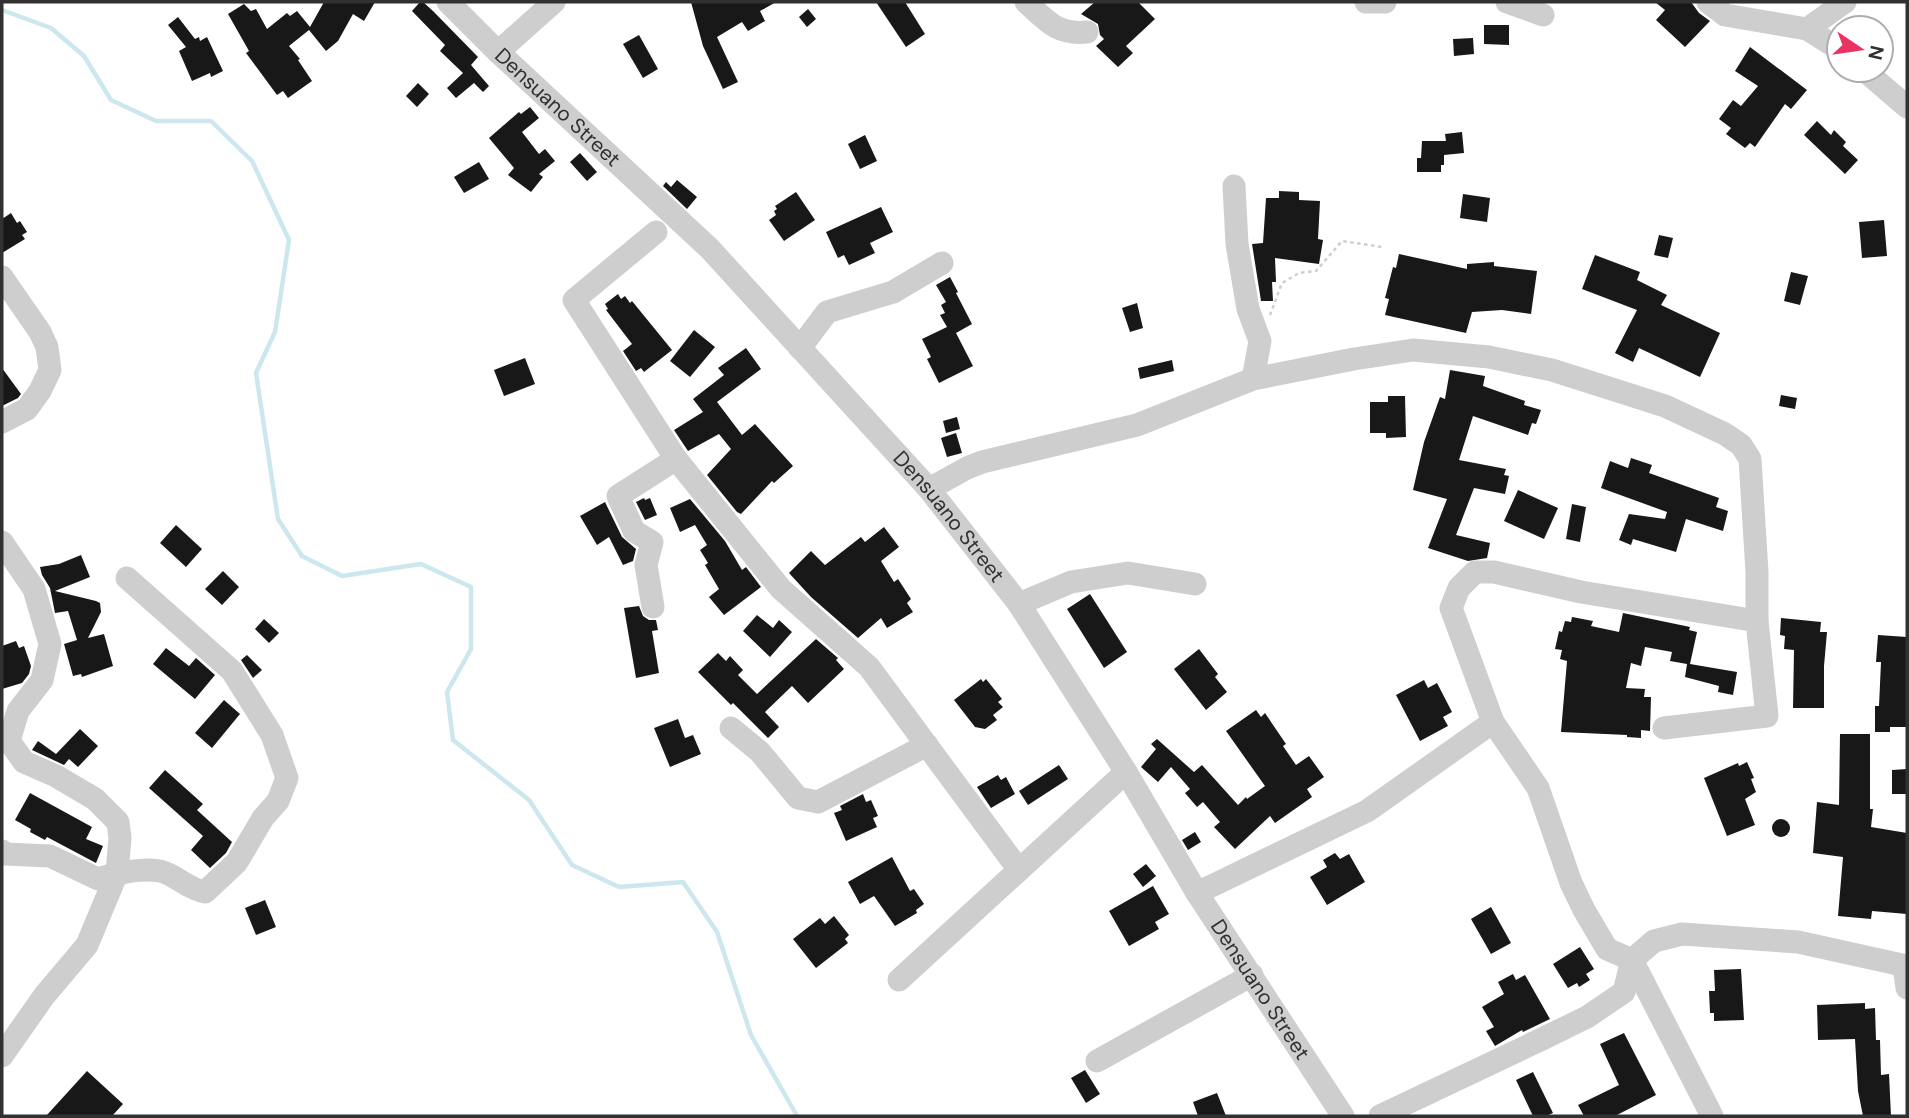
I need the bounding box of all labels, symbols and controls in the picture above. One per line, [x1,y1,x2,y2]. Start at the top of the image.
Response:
north arrow [1825,14,1895,84]
street label: Densuano Street [489,42,626,173]
text: N [1862,43,1890,62]
street label: Densuano Street [887,445,1011,588]
street label: Densuano Street [1204,914,1316,1065]

